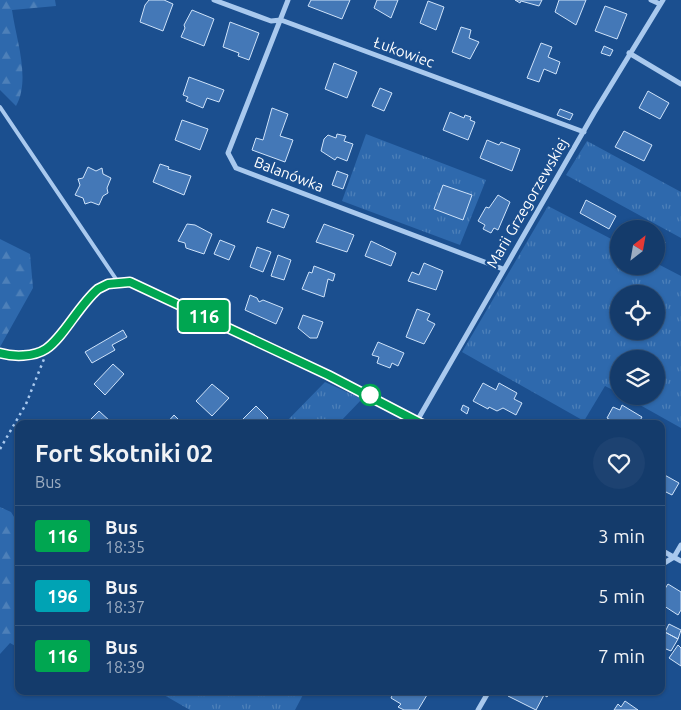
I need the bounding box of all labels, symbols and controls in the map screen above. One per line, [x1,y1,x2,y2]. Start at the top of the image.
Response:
street label: Łukowiec [371,33,437,71]
street label: Marii Grzegorzewskiej [483,135,571,271]
street label: Balanówka [252,153,326,195]
north arrow [610,220,665,275]
map controls [610,220,665,405]
button: locate [610,285,665,340]
line badge: 116 [175,300,233,332]
text: 116 [189,306,219,326]
button: layers [610,350,665,405]
unlabelled marker [359,384,381,406]
button: heart [593,437,645,489]
text: Fort Skotniki 02 [35,440,213,467]
text: Bus [35,473,61,491]
text: Bus [105,516,138,538]
text: 3 min [598,525,645,547]
text: 116 [47,526,78,546]
text: 18:35 [105,538,145,556]
text: Bus [105,576,138,598]
text: 5 min [598,585,645,607]
text: 196 [47,586,78,606]
text: 18:37 [105,598,145,616]
text: Bus [105,636,138,658]
text: 7 min [598,645,645,667]
text: 116 [47,646,78,666]
text: 18:39 [105,658,145,676]

